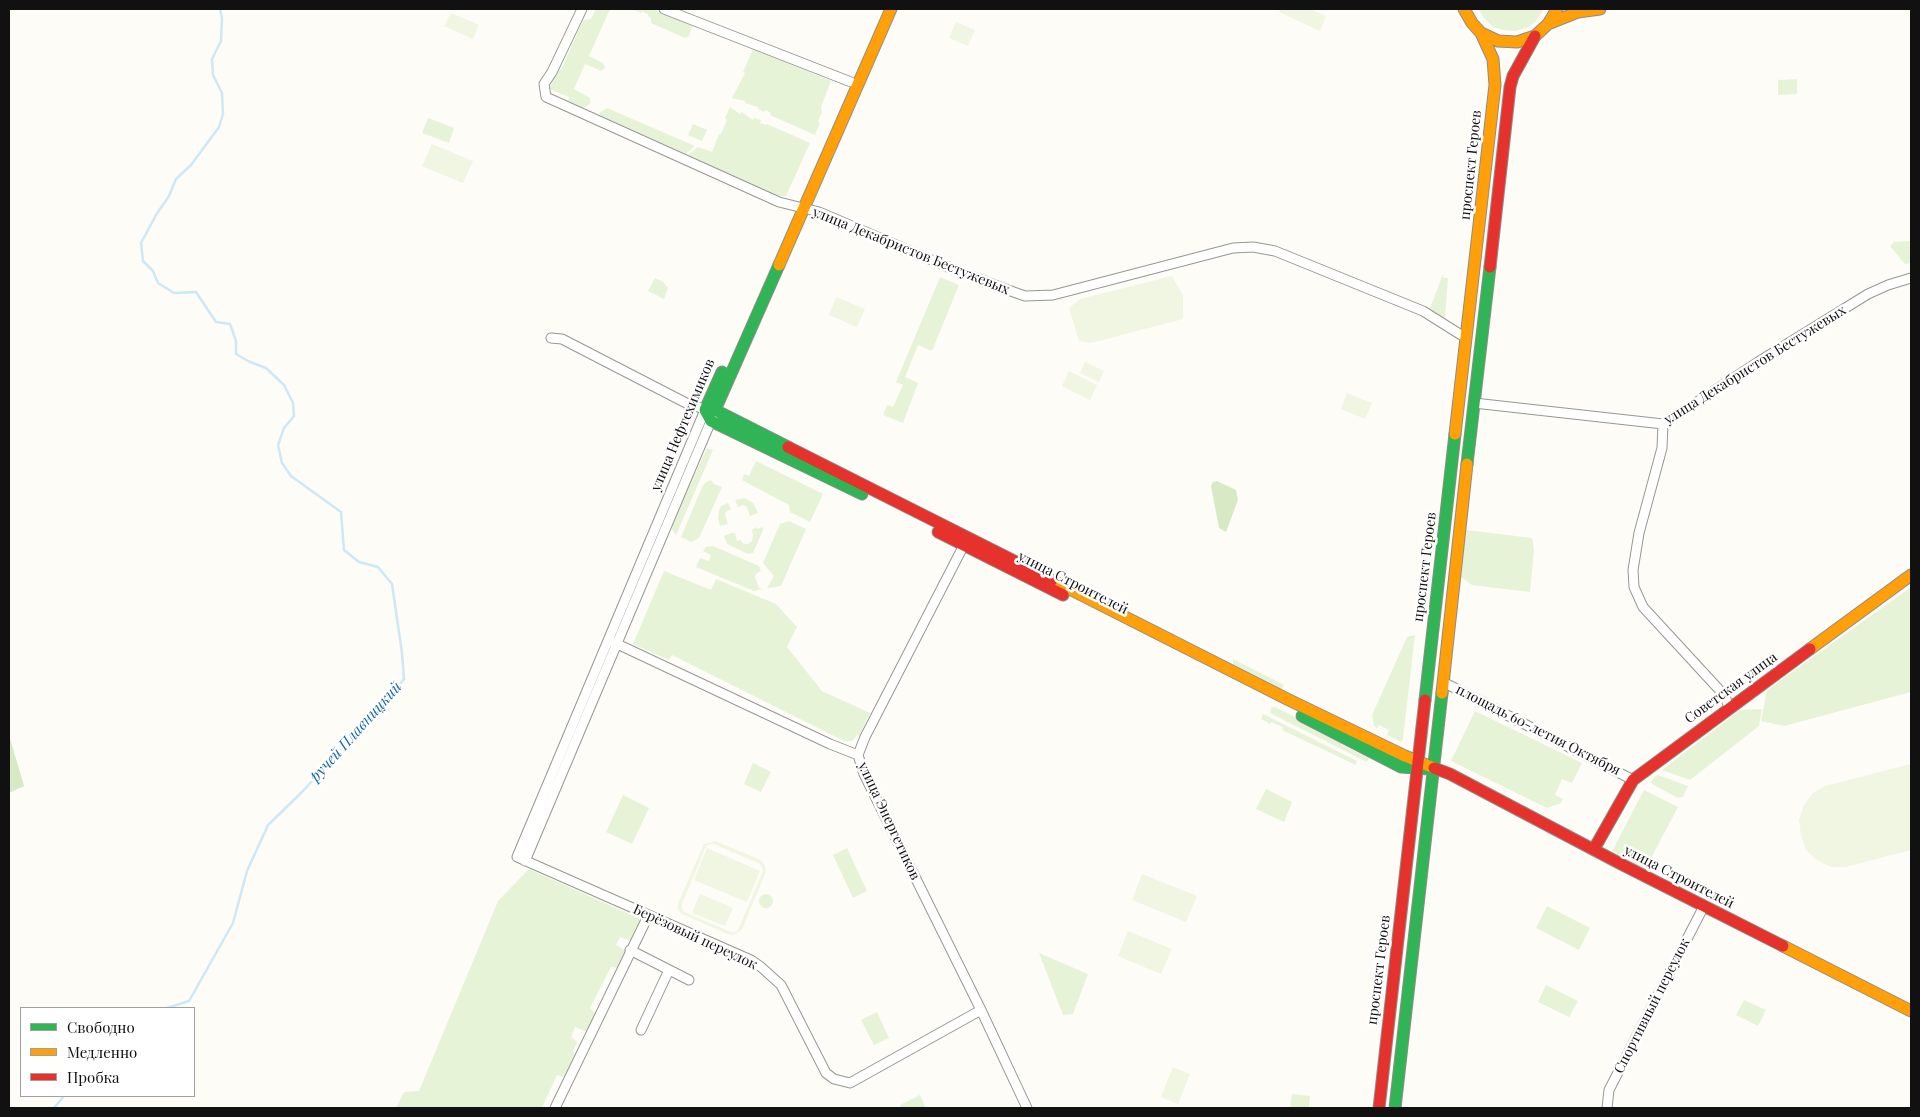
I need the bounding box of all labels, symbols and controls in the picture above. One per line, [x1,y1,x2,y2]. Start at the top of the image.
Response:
street label: проспект Героев [1457,109,1485,221]
street label: улица Декабристов Бестужевых [810,204,1012,298]
street label: улица Декабристов Бестужевых [1661,302,1849,428]
street label: улица Нефтехимиков [647,356,719,494]
street label: проспект Героев [1410,511,1440,623]
street label: улица Строителей [1015,548,1131,618]
street label: Советская улица [1681,649,1781,727]
water label: ручей Плавницкий [306,678,406,786]
street label: площадь 60-летия Октября [1453,681,1623,779]
street label: улица Энергетиков [854,759,924,883]
street label: улица Строителей [1621,842,1737,912]
street label: Берёзовый переулок [630,901,760,973]
street label: проспект Героев [1364,914,1394,1026]
street label: Спортивный переулок [1611,936,1693,1076]
legend [20,1007,195,1097]
text: Свободно [67,1017,135,1037]
text: Медленно [67,1042,137,1062]
text: Пробка [67,1067,120,1087]

